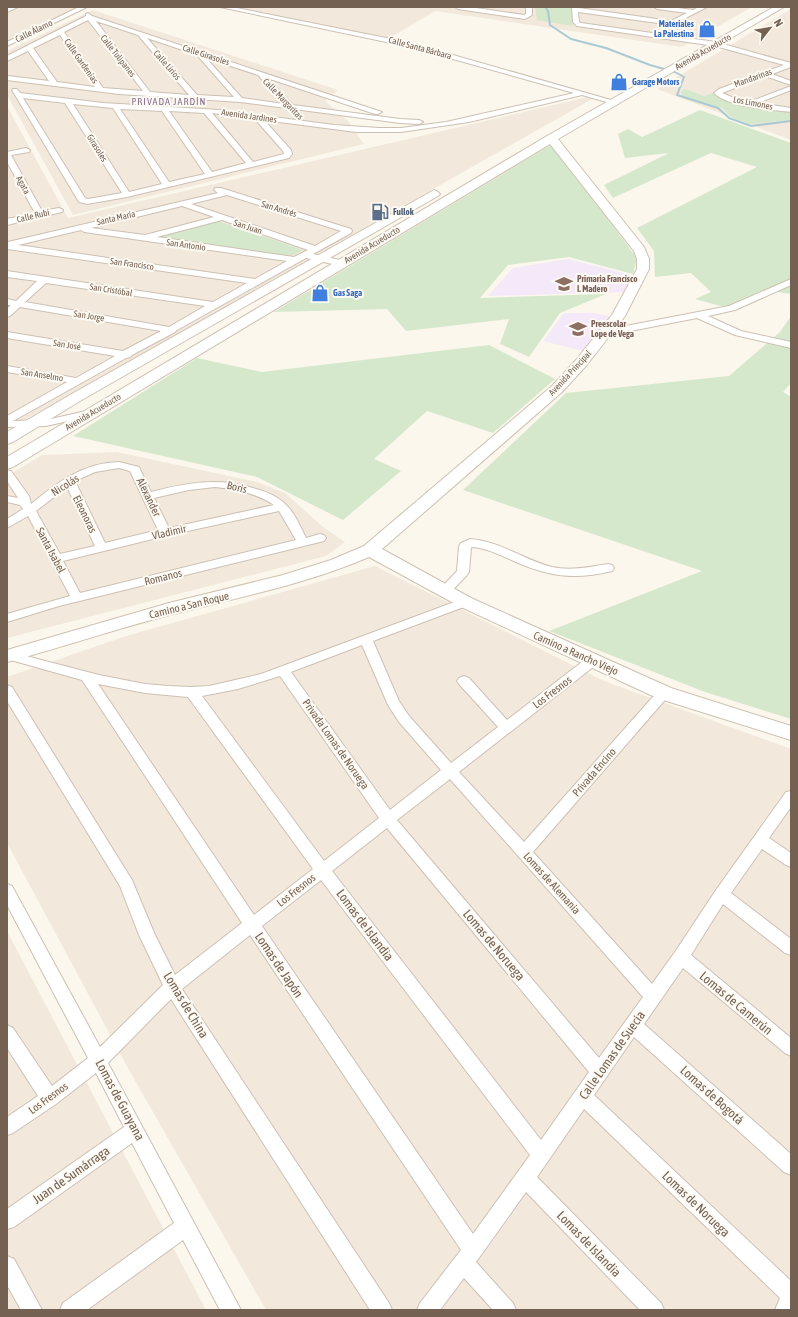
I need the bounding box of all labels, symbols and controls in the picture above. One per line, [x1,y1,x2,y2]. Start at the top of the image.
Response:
north arrow [750,8,790,48]
text: N [772,17,785,29]
street label: Calle Álamo [14,18,54,44]
place label: Materiales La Palestina [654,19,695,39]
shop icon: Materiales La Palestina [697,19,717,39]
street label: Avenida Acueducto [673,32,733,72]
street label: Calle Tulipanes [98,33,138,79]
street label: Calle Santa Bárbara [387,35,453,61]
street label: Calle Gardenias [62,37,100,85]
street label: Calle Girasoles [181,43,231,67]
street label: Calle Lirios [151,48,183,82]
street label: Mandarinas [733,67,773,89]
shop icon: Garage Motors [609,72,629,92]
street label: Calle Margaritas [261,76,305,122]
place label: Garage Motors [632,77,680,87]
street label: Los Limones [732,94,774,112]
district label: PRIVADA JARDÍN [131,96,207,107]
street label: Avenida Jardines [221,107,277,125]
street label: Girasoles [85,132,109,164]
street label: Agata [14,174,32,196]
street label: San Andrés [260,199,298,219]
fuel station icon: Fullok [370,202,390,222]
street label: Calle Rubí [16,207,50,225]
place label: Fullok [393,207,415,217]
street label: Santa María [96,209,136,227]
street label: San Juan [233,218,263,236]
street label: Avenida Acueducto [342,224,402,266]
street label: San Antonio [166,237,206,253]
street label: San Francisco [109,256,155,272]
school or university icon: Primaria Francisco I. Madero [554,274,574,294]
place label: Primaria Francisco I. Madero [577,274,638,294]
street label: San Cristóbal [89,282,134,298]
shop icon: Gas Saga [310,283,330,303]
place label: Gas Saga [333,288,362,298]
street label: San Jorge [73,309,105,323]
school or university icon: Preescolar Lope de Vega [568,319,588,339]
place label: Preescolar Lope de Vega [591,319,634,339]
street label: San José [52,338,82,352]
street label: Avenida Principal [547,348,594,398]
street label: San Anselmo [20,367,64,383]
street label: Avenida Acueducto [63,391,123,433]
street label: Nicolás [49,472,81,498]
street label: Alexander [135,476,164,519]
street label: Boris [226,479,248,495]
street label: Eleonoras [71,493,99,535]
street label: Vladimir [151,522,188,542]
street label: Santa Isabel [34,525,68,575]
street label: Romanos [143,567,183,587]
street label: Camino a San Roque [148,589,230,621]
street label: Camino a Rancho Viejo [532,629,620,677]
street label: Los Fresnos [530,673,574,710]
street label: Privada Lomas de Noruega [300,697,372,791]
street label: Privada Encino [570,746,618,798]
street label: Lomas de Alemania [521,850,583,916]
street label: Los Fresnos [274,871,318,909]
street label: Lomas de Islandia [333,886,397,964]
street label: Lomas de Noruega [460,906,528,984]
street label: Lomas de Japón [252,929,306,1001]
street label: Lomas de Camerún [697,968,775,1038]
street label: Lomas de China [160,969,212,1041]
street label: Calle Lomas de Suecia [576,1008,648,1102]
street label: Lomas de Guayana [92,1057,148,1143]
street label: Lomas de Bogotá [677,1063,747,1127]
street label: Los Fresnos [26,1080,70,1116]
street label: Juan de Sumárraga [30,1143,112,1207]
street label: Lomas de Noruega [659,1168,733,1240]
street label: Lomas de Islandia [554,1208,624,1280]

